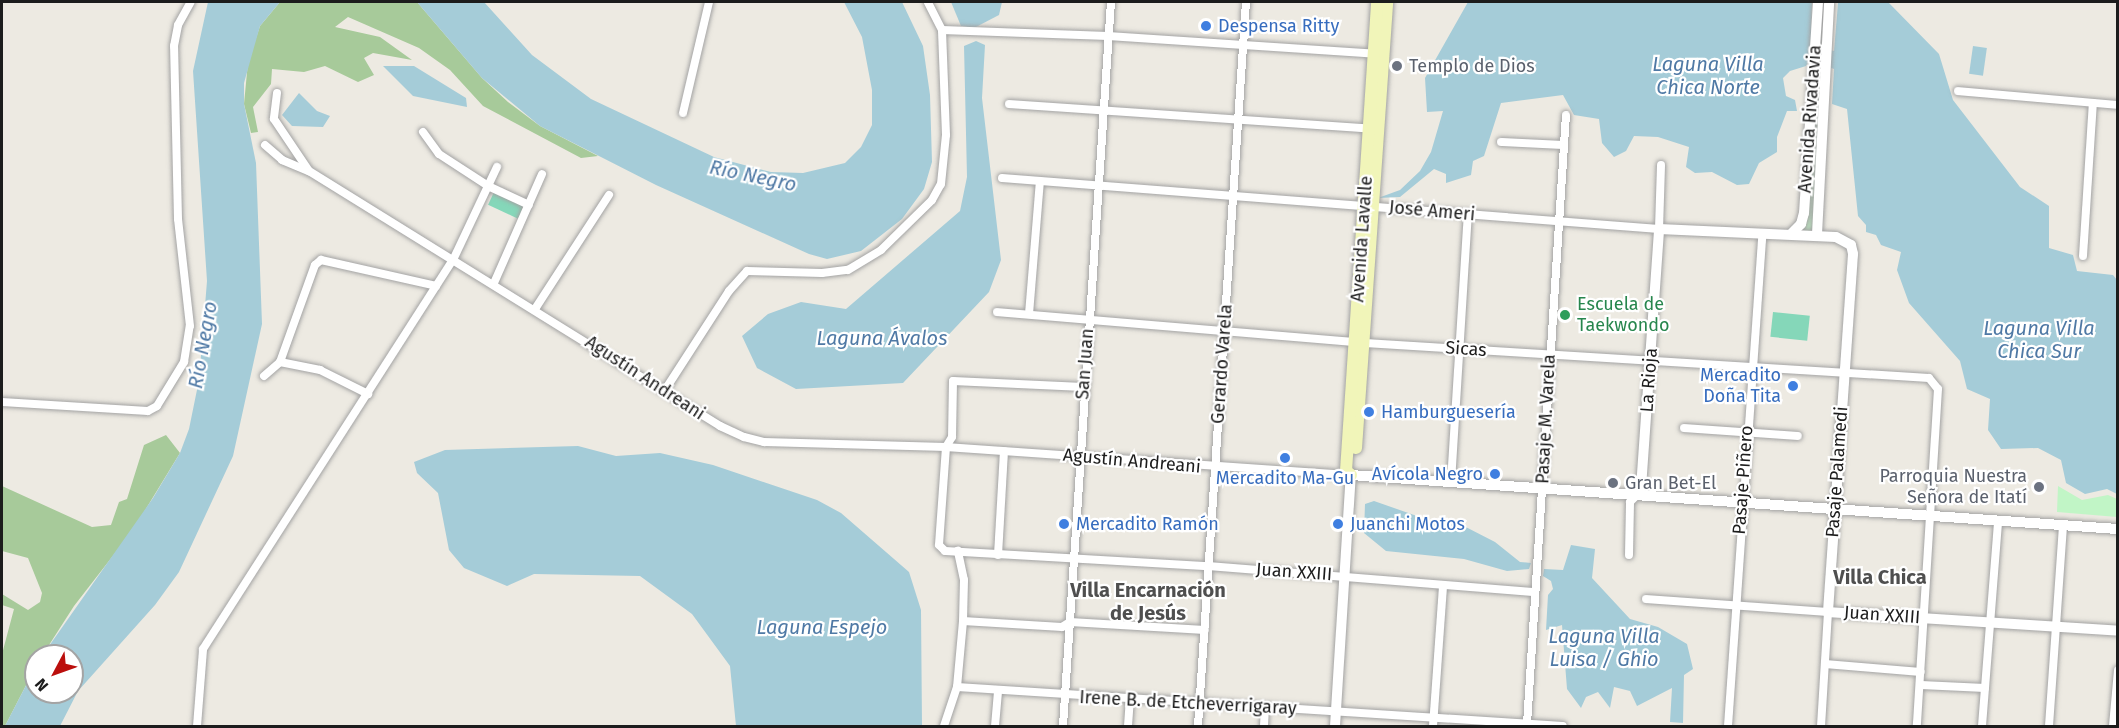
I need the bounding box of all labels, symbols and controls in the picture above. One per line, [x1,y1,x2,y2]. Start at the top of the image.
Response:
place label: Despensa Ritty [1218,15,1339,37]
marker: Despensa Ritty [1199,19,1213,33]
street label: Avenida Rivadavia [1794,44,1826,194]
water label: Laguna Villa Chica Norte [1652,52,1764,99]
place label: Templo de Dios [1409,55,1535,77]
marker: Templo de Dios [1390,59,1404,73]
water label: Río Negro [707,155,799,197]
street label: Avenida Lavalle [1347,175,1377,303]
street label: José Ameri [1388,196,1476,226]
place label: Escuela de Taekwondo [1577,294,1669,336]
water label: Río Negro [184,299,222,391]
street label: Gerardo Varela [1207,303,1237,425]
marker: Escuela de Taekwondo [1558,308,1572,322]
water label: Laguna Villa Chica Sur [1983,316,2095,363]
water label: Laguna Ávalos [817,326,947,350]
street label: San Juan [1072,328,1098,400]
street label: Agustín Andreani [581,331,709,425]
street label: Sicas [1445,337,1487,361]
street label: La Rioja [1636,347,1662,413]
street label: Pasaje M. Varela [1532,354,1560,484]
place label: Mercadito Doña Tita [1700,365,1781,407]
marker: Mercadito Doña Tita [1786,379,1800,393]
place label: Hamburguesería [1381,401,1516,423]
marker: Hamburguesería [1362,405,1376,419]
street label: Pasaje Palamedi [1822,406,1852,538]
street label: Pasaje Piñero [1728,425,1758,535]
street label: Agustín Andreani [1062,444,1202,478]
marker: Mercadito Ma-Gu [1278,451,1292,465]
place label: Avícola Negro [1372,463,1483,485]
place label: Parroquia Nuestra Señora de Itatí [1879,466,2027,508]
place label: Mercadito Ma-Gu [1216,467,1354,489]
marker: Avícola Negro [1488,467,1502,481]
place label: Gran Bet-El [1625,472,1716,494]
marker: Gran Bet-El [1606,476,1620,490]
marker: Parroquia Nuestra Señora de Itatí [2032,480,2046,494]
place label: Mercadito Ramón [1076,513,1219,535]
place label: Juanchi Motos [1350,513,1465,535]
marker: Mercadito Ramón [1057,517,1071,531]
marker: Juanchi Motos [1331,517,1345,531]
street label: Juan XXIII [1255,559,1333,585]
district label: Villa Chica [1833,565,1927,589]
district label: Villa Encarnación de Jesús [1070,578,1226,625]
street label: Juan XXIII [1843,602,1921,628]
water label: Laguna Espejo [757,615,887,639]
water label: Laguna Villa Luisa / Ghio [1548,625,1660,672]
north arrow [24,644,84,704]
text: N [31,675,52,695]
street label: Irene B. de Etcheverrigaray [1079,687,1297,719]

